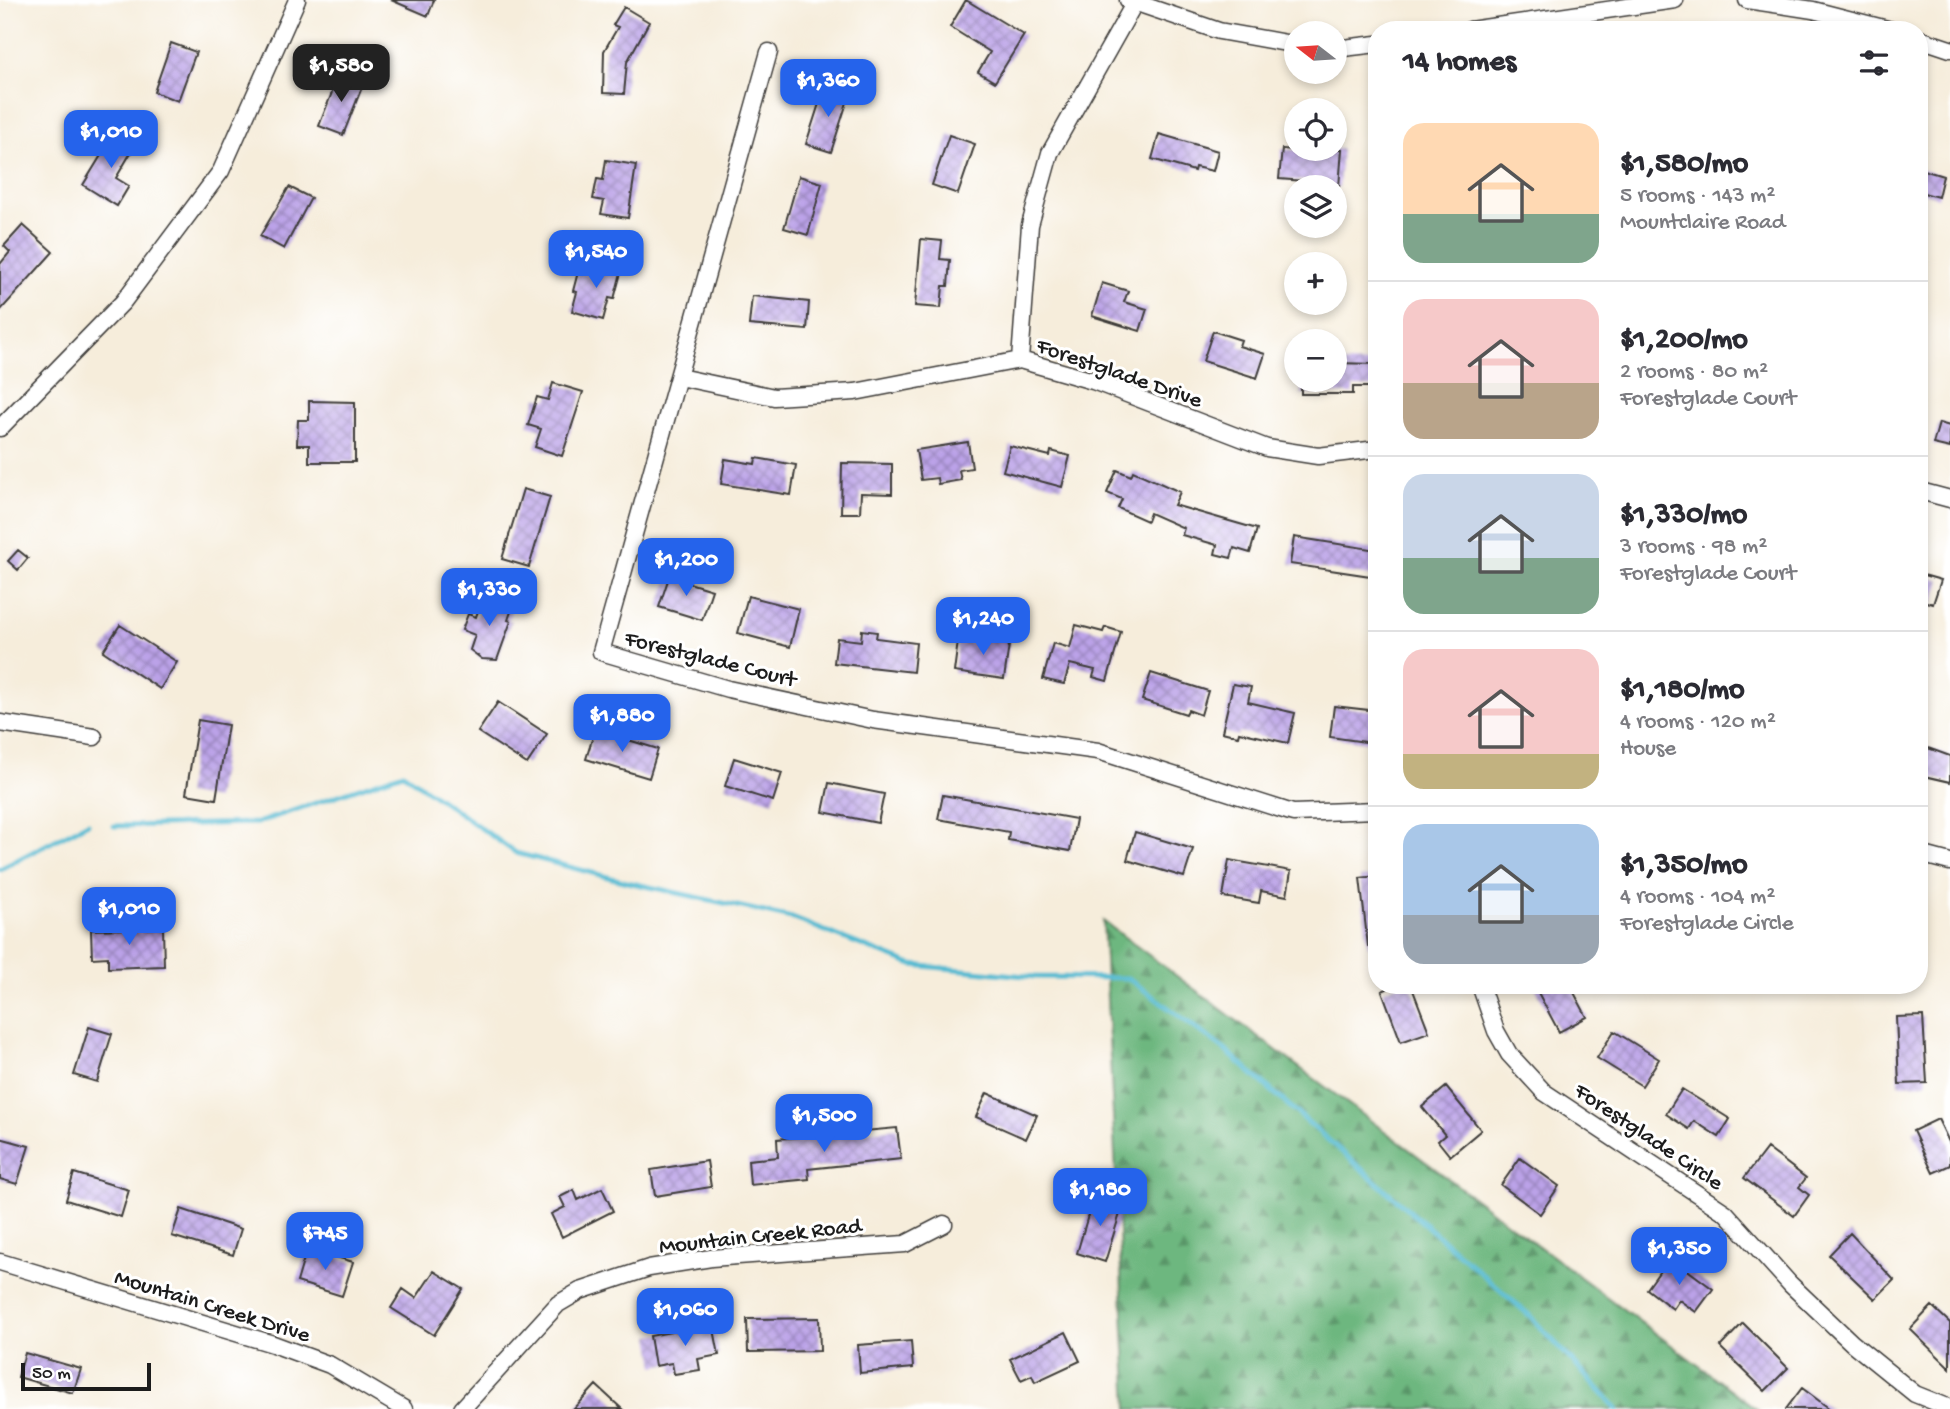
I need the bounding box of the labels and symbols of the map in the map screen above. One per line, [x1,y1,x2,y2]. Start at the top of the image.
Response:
north arrow [1284,21,1348,84]
pin: $1,580 [284,44,398,104]
pin: $1,360 [771,60,885,119]
pin: $1,010 [54,110,168,170]
pin: $1,540 [539,230,653,290]
street label: Forestglade Drive [1032,333,1206,416]
pin: $1,200 [629,538,743,598]
pin: $1,330 [432,568,546,628]
pin: $1,240 [926,598,1040,657]
street label: Forestglade Court [621,626,800,695]
pin: $1,880 [565,694,679,754]
pin: $1,010 [72,888,186,947]
street label: Forestglade Circle [1568,1078,1729,1198]
pin: $1,500 [767,1094,881,1154]
pin: $1,180 [1043,1168,1157,1228]
pin: $745 [284,1212,366,1272]
street label: Mountain Creek Road [658,1213,864,1262]
pin: $1,350 [1622,1228,1736,1287]
street label: Mountain Creek Drive [111,1265,314,1350]
pin: $1,060 [628,1288,742,1348]
scale bar [21,1360,150,1392]

